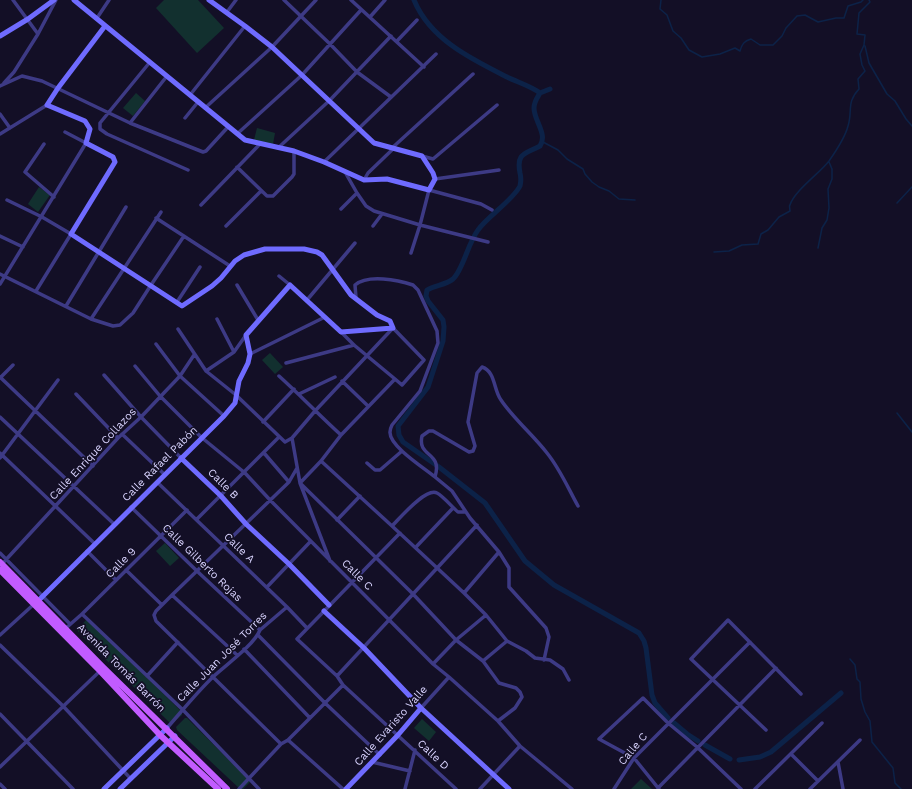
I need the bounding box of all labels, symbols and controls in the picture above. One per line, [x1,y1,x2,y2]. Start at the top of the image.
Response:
street label: Calle Enrique Collazos [47,405,139,503]
street label: Calle Rafael Pabón [120,424,200,504]
street label: Calle B [205,466,241,502]
street label: Calle Gilberto Rojas [159,521,245,605]
street label: Calle A [221,530,257,566]
street label: Calle 9 [103,545,139,581]
street label: Calle C [339,557,375,593]
street label: Calle Juan José Torres [174,609,270,705]
street label: Avenida Tomás Barrón [74,621,168,715]
street label: Calle Evaristo Valle [352,683,430,769]
street label: Calle C [616,730,650,768]
street label: Calle D [414,737,452,773]

